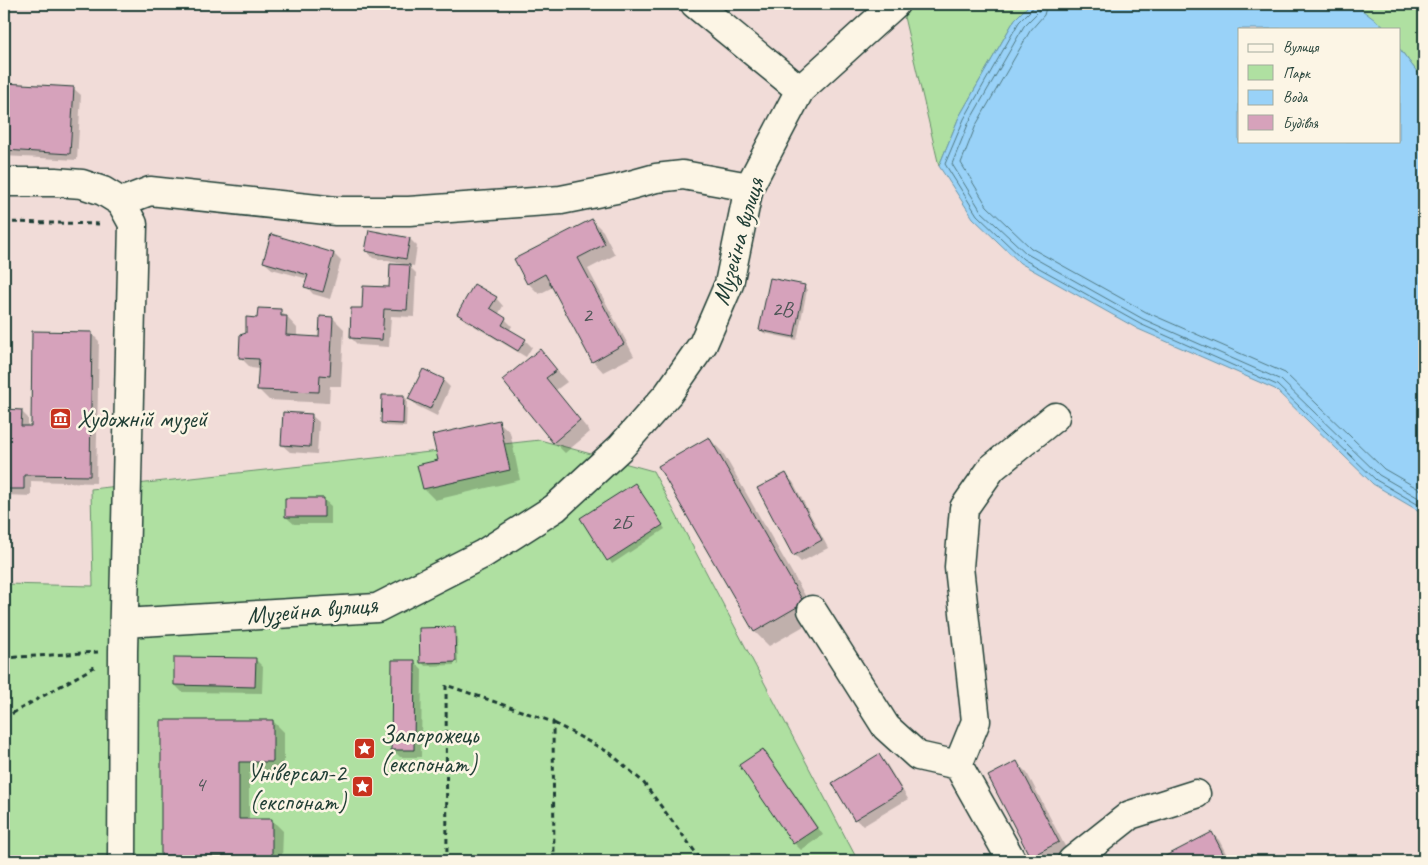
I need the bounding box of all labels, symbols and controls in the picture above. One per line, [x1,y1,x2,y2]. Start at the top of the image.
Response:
legend [1238,28,1400,142]
text: Вулиця [1283,38,1320,57]
text: Парк [1283,64,1311,83]
text: Вода [1283,88,1308,107]
text: Будівля [1283,114,1318,133]
street label: Музейна вулиця [705,173,773,309]
house number: 2В [771,295,794,323]
house number: 2 [582,301,594,329]
place label: Художній музей [77,403,209,435]
museum icon: Художній музей [49,406,73,430]
house number: 2Б [610,509,635,537]
street label: Музейна вулиця [245,588,380,633]
place label: Запорожець (експонат) [380,719,480,780]
place icon: Запорожець (експонат) [352,736,376,760]
place label: Універсал-2 (експонат) [247,757,348,818]
house number: 4 [195,770,207,798]
place icon: Універсал-2 (експонат) [350,774,374,798]

